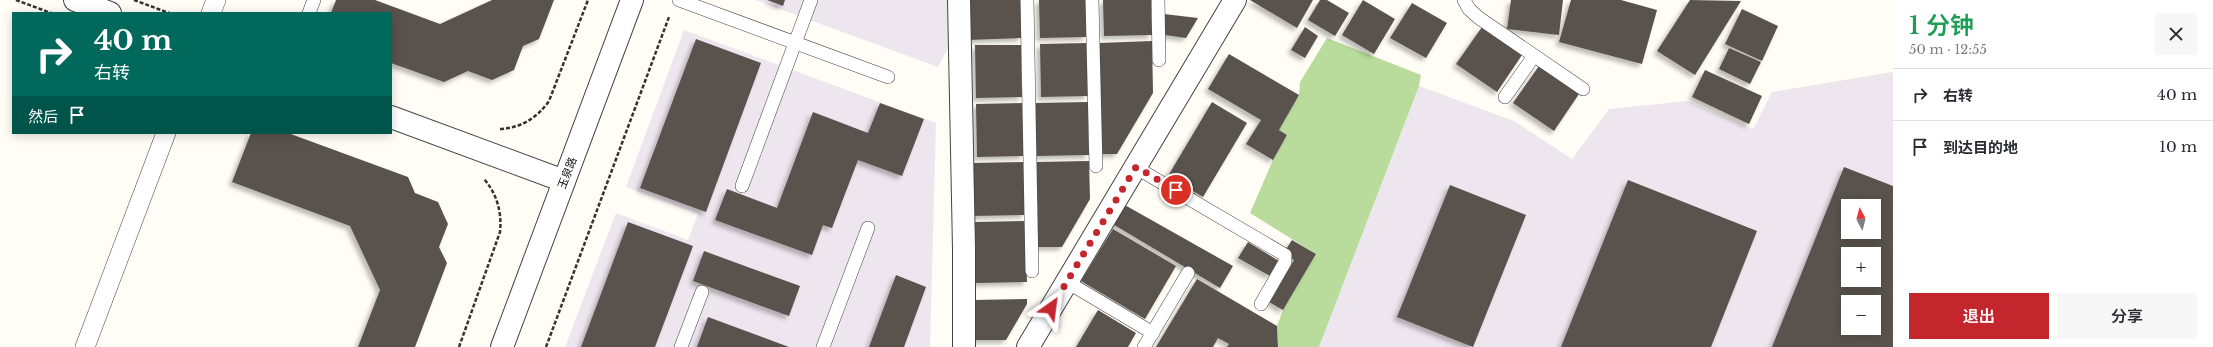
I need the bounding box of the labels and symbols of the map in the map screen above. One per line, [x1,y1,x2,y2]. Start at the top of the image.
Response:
street label: 玉泉路 [555,155,579,191]
pin [1159,173,1193,207]
north arrow [1841,199,1881,239]
position arrow [1030,287,1072,329]

